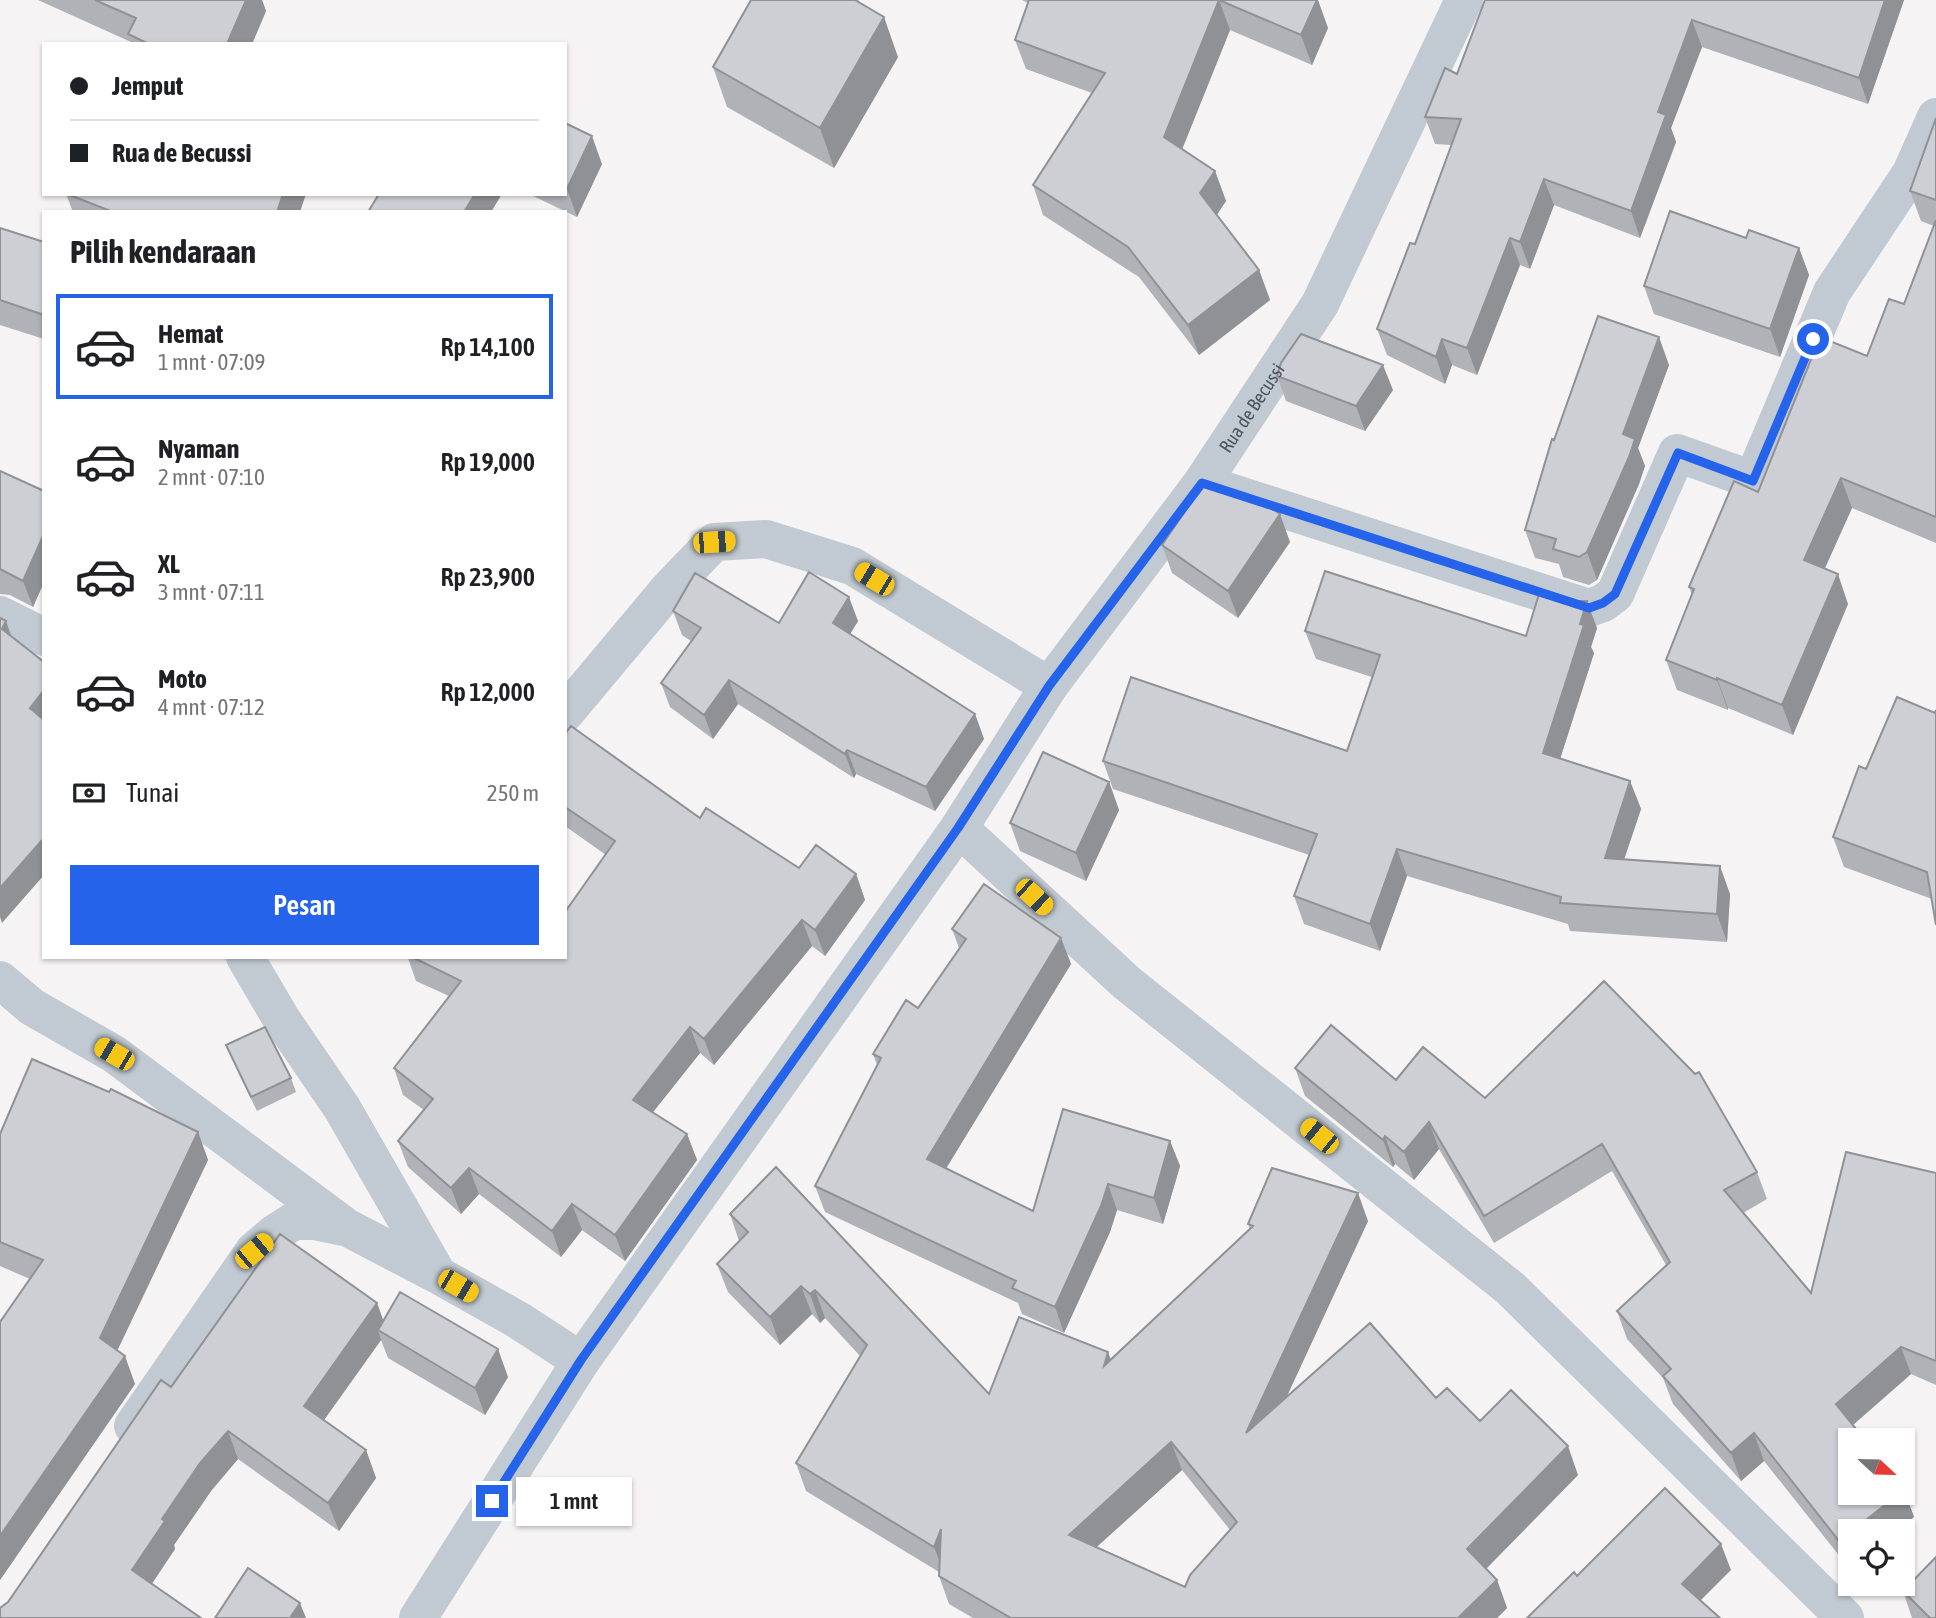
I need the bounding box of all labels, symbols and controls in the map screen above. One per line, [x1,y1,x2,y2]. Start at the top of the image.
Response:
text: Jemput [112,71,183,101]
text: Rua de Becussi [112,138,251,168]
text: Pilih kendaraan [70,233,256,270]
icon: car [74,315,137,378]
text: Hemat [158,319,223,349]
route start [1797,323,1829,355]
text: Rp 14,100 [440,332,535,362]
text: 1 mnt · 07:09 [158,349,265,375]
street label: Rua de Becussi [1214,359,1289,457]
icon: car [74,430,137,493]
text: Nyaman [158,434,239,464]
text: Rp 19,000 [440,447,535,477]
text: 2 mnt · 07:10 [158,464,265,490]
car [693,530,736,554]
icon: car [74,545,137,608]
text: XL [158,549,180,579]
car [851,559,898,599]
text: Rp 23,900 [440,562,535,592]
text: 3 mnt · 07:11 [158,579,265,605]
icon: car [74,660,137,723]
text: Moto [158,664,207,694]
text: Rp 12,000 [440,677,535,707]
text: 4 mnt · 07:12 [158,694,265,720]
icon: cash [70,774,108,812]
text: Tunai [126,778,179,808]
text: 250 m [487,780,539,806]
button: Pesan [70,865,539,945]
car [1012,875,1057,919]
car [91,1034,138,1074]
car [1297,1115,1342,1157]
car [232,1229,277,1273]
car [435,1266,482,1306]
north arrow [1838,1428,1914,1505]
map controls [1838,1428,1915,1596]
callout: 1 mnt [516,1476,632,1526]
route end [476,1485,508,1517]
text: 1 mnt [550,1488,598,1514]
button: locate [1838,1519,1915,1596]

